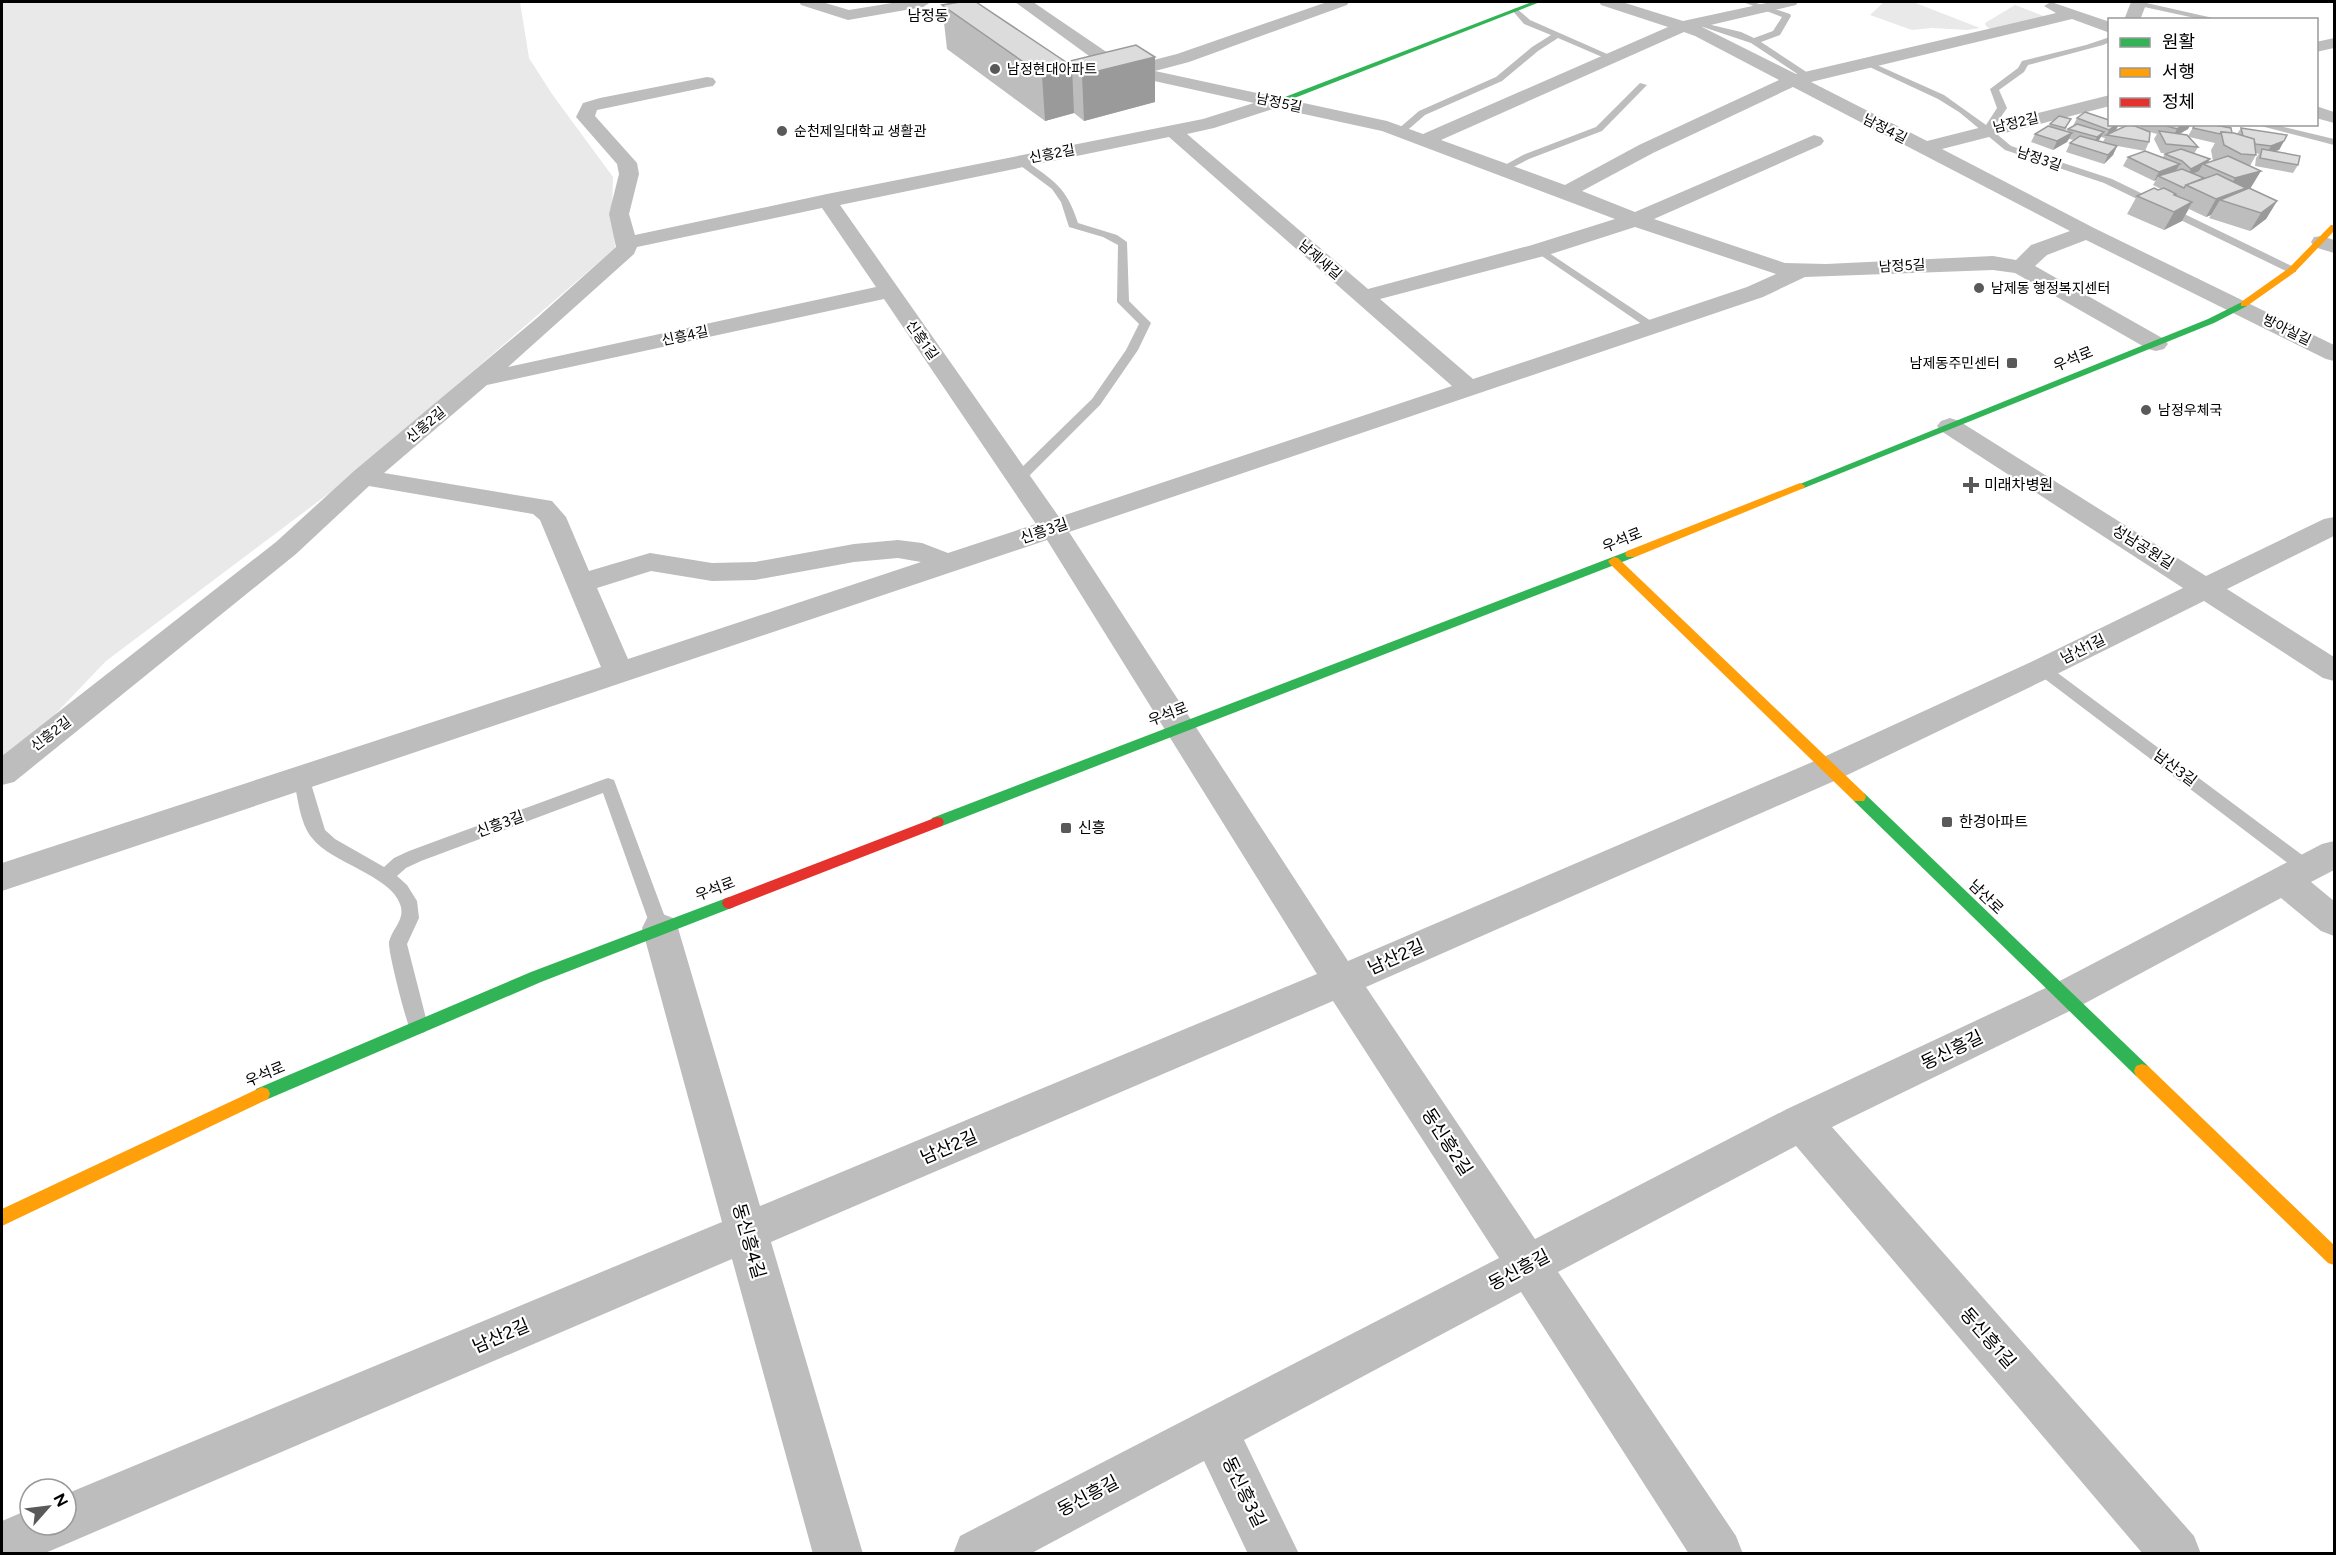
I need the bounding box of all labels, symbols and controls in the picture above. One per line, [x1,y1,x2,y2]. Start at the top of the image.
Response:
district label: 남정동 [907,7,949,25]
legend [2108,18,2318,126]
text: 원활 [2162,31,2195,53]
place label: 남정현대아파트 [1007,61,1097,78]
text: 서행 [2162,61,2195,83]
marker: 남정현대아파트 [988,62,1002,76]
street label: 남정5길 [1254,90,1304,116]
text: 정체 [2162,91,2195,113]
street label: 남정2길 [1991,109,2041,137]
street label: 남정4길 [1860,111,1910,147]
place label: 순천제일대학교 생활관 [794,123,926,140]
marker: 순천제일대학교 생활관 [775,124,789,138]
street label: 신흥2길 [1028,141,1076,167]
street label: 남정3길 [2014,143,2064,175]
street label: 남제새길 [1295,237,1345,283]
street label: 남정5길 [1878,256,1926,276]
place label: 남제동 행정복지센터 [1991,280,2110,297]
marker: 남제동 행정복지센터 [1972,281,1986,295]
street label: 방아실길 [2260,311,2314,349]
street label: 신흥1길 [902,317,942,363]
street label: 신흥4길 [660,323,710,349]
street label: 우석로 [2050,343,2096,375]
place label: 남제동주민센터 [1910,355,2000,372]
marker: 남제동주민센터 [2005,356,2019,370]
place label: 남정우체국 [2158,402,2223,419]
marker: 남정우체국 [2139,403,2153,417]
street label: 신흥2길 [403,404,449,446]
marker: 미래차병원 [1962,476,1980,494]
place label: 미래차병원 [1984,476,2053,494]
street label: 신흥3길 [1018,514,1070,548]
street label: 성남공원길 [2109,521,2177,573]
street label: 우석로 [1599,524,1645,556]
street label: 남산1길 [2058,630,2108,668]
street label: 우석로 [1145,698,1191,730]
street label: 신흥2길 [27,713,75,755]
street label: 남산3길 [2150,746,2200,790]
street label: 신흥3길 [474,807,526,841]
place label: 한경아파트 [1959,813,2028,831]
marker: 한경아파트 [1940,815,1954,829]
place label: 신흥 [1078,819,1106,837]
marker: 신흥 [1059,821,1073,835]
street label: 우석로 [692,873,738,905]
street label: 남산로 [1965,876,2007,918]
street label: 남산2길 [1364,935,1428,979]
street label: 동신흥길 [1917,1026,1987,1074]
street label: 우석로 [242,1058,288,1090]
street label: 동신흥2길 [1417,1104,1477,1180]
street label: 남산2길 [917,1125,981,1169]
street label: 동신흥4길 [728,1201,770,1281]
street label: 동신흥길 [1485,1245,1553,1295]
street label: 동신흥1길 [1956,1303,2020,1373]
street label: 남산2길 [469,1314,533,1358]
street label: 동신흥3길 [1217,1453,1271,1531]
street label: 동신흥길 [1054,1471,1122,1521]
north arrow [18,1477,78,1537]
text: N [50,1490,72,1510]

